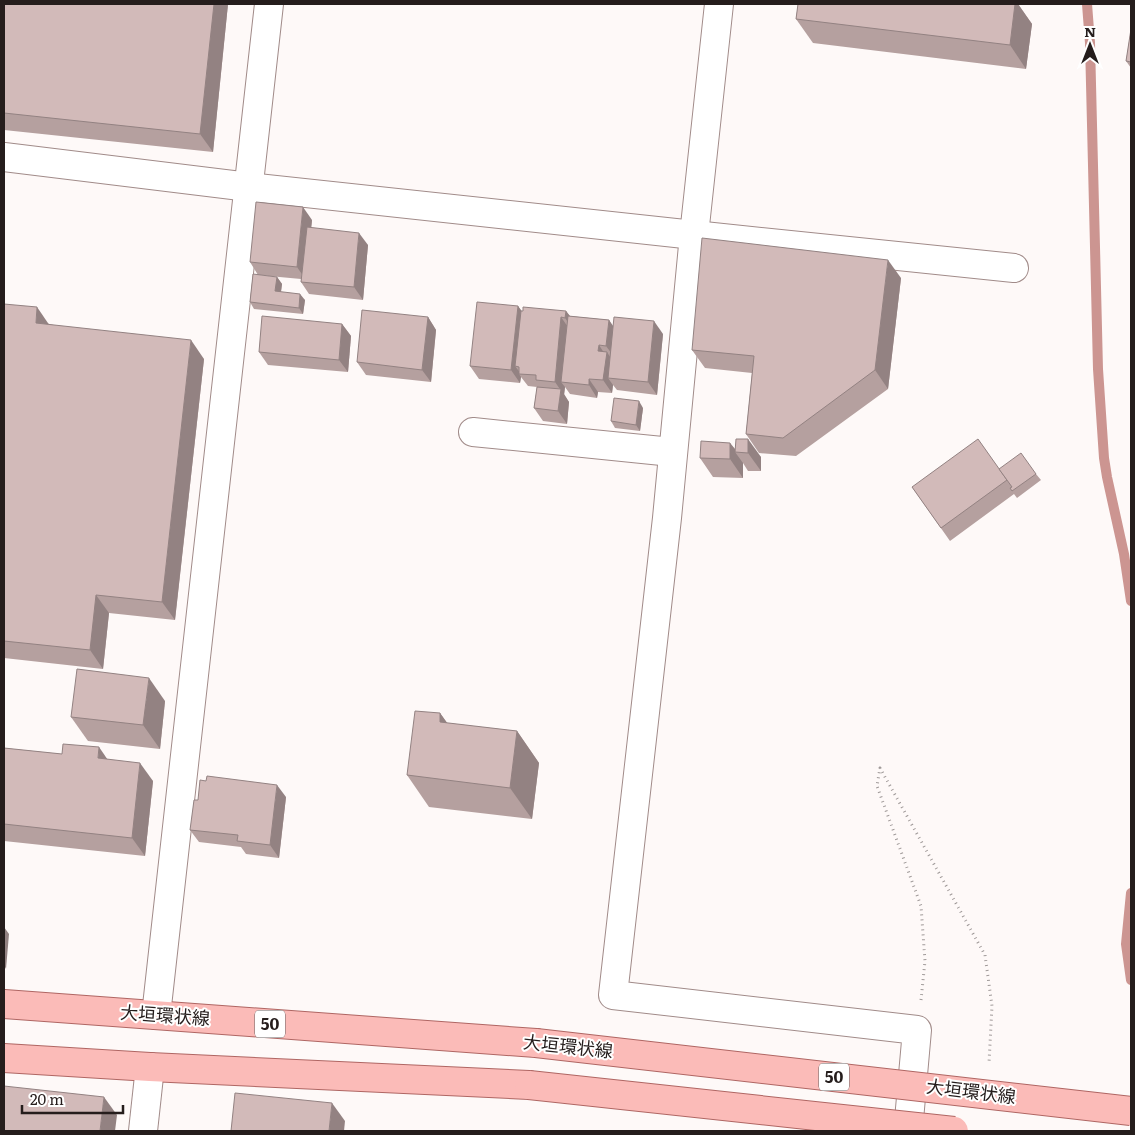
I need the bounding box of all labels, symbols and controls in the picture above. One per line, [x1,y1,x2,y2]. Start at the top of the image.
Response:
north arrow [1065,20,1115,70]
text: N [1084,21,1096,41]
street label: 大垣環状線 [119,998,211,1031]
road number: 50 [255,1011,285,1038]
street label: 大垣環状線 [522,1027,614,1064]
road number: 50 [819,1064,849,1090]
street label: 大垣環状線 [925,1072,1017,1109]
scale bar [22,1082,124,1114]
text: 20 m [30,1087,64,1110]

